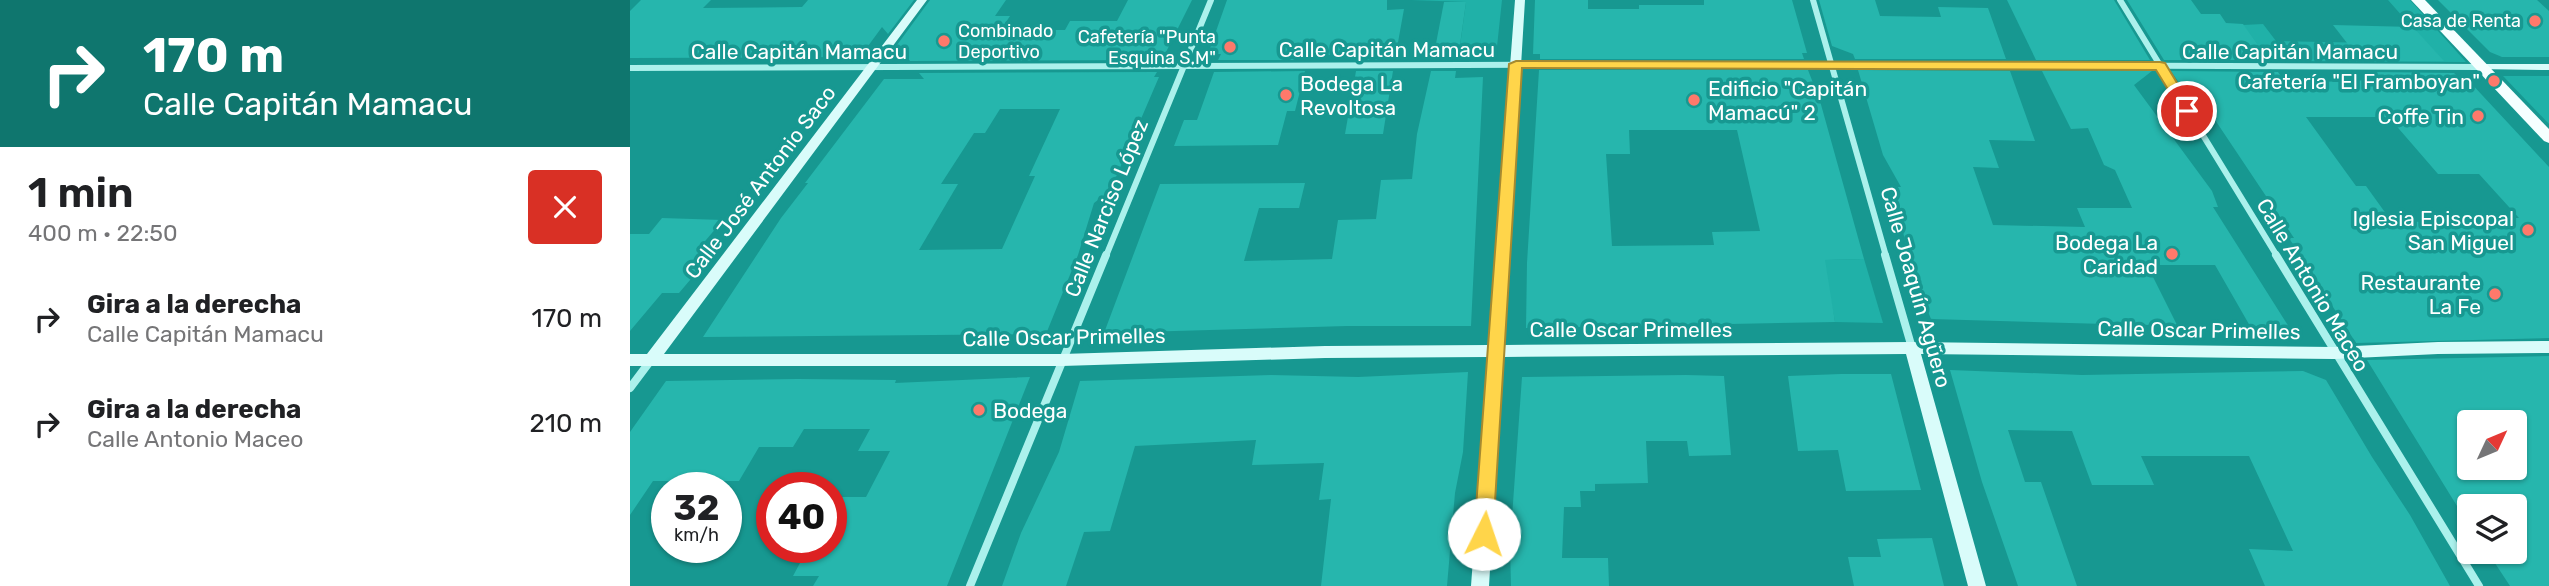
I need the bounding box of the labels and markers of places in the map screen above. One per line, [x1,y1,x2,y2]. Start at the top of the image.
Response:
place label: Casa de Renta [2401,10,2521,32]
marker: Casa de Renta [2527,13,2543,29]
place label: Combinado Deportivo [958,20,1053,63]
place label: Cafetería "Punta Esquina S.M" [1078,26,1216,69]
marker: Combinado Deportivo [936,33,952,49]
marker: Cafetería "Punta Esquina S.M" [1222,39,1238,55]
place label: Cafetería "El Framboyan" [2237,69,2480,94]
place label: Bodega La Revoltosa [1300,71,1403,120]
marker: Cafetería "El Framboyan" [2486,73,2502,89]
place label: Edificio "Capitán Mamacú" 2 [1708,76,1867,125]
pin [2157,81,2217,141]
marker: Bodega La Revoltosa [1278,87,1294,103]
marker: Edificio "Capitán Mamacú" 2 [1686,92,1702,108]
place label: Coffe Tin [2378,104,2464,129]
marker: Coffe Tin [2470,108,2486,124]
place label: Iglesia Episcopal San Miguel [2352,206,2514,255]
marker: Iglesia Episcopal San Miguel [2520,222,2536,238]
place label: Bodega La Caridad [2055,230,2158,279]
marker: Bodega La Caridad [2164,246,2180,262]
place label: Restaurante La Fe [2361,270,2481,319]
marker: Restaurante La Fe [2487,286,2503,302]
place label: Bodega [993,398,1067,423]
marker: Bodega [971,402,987,418]

